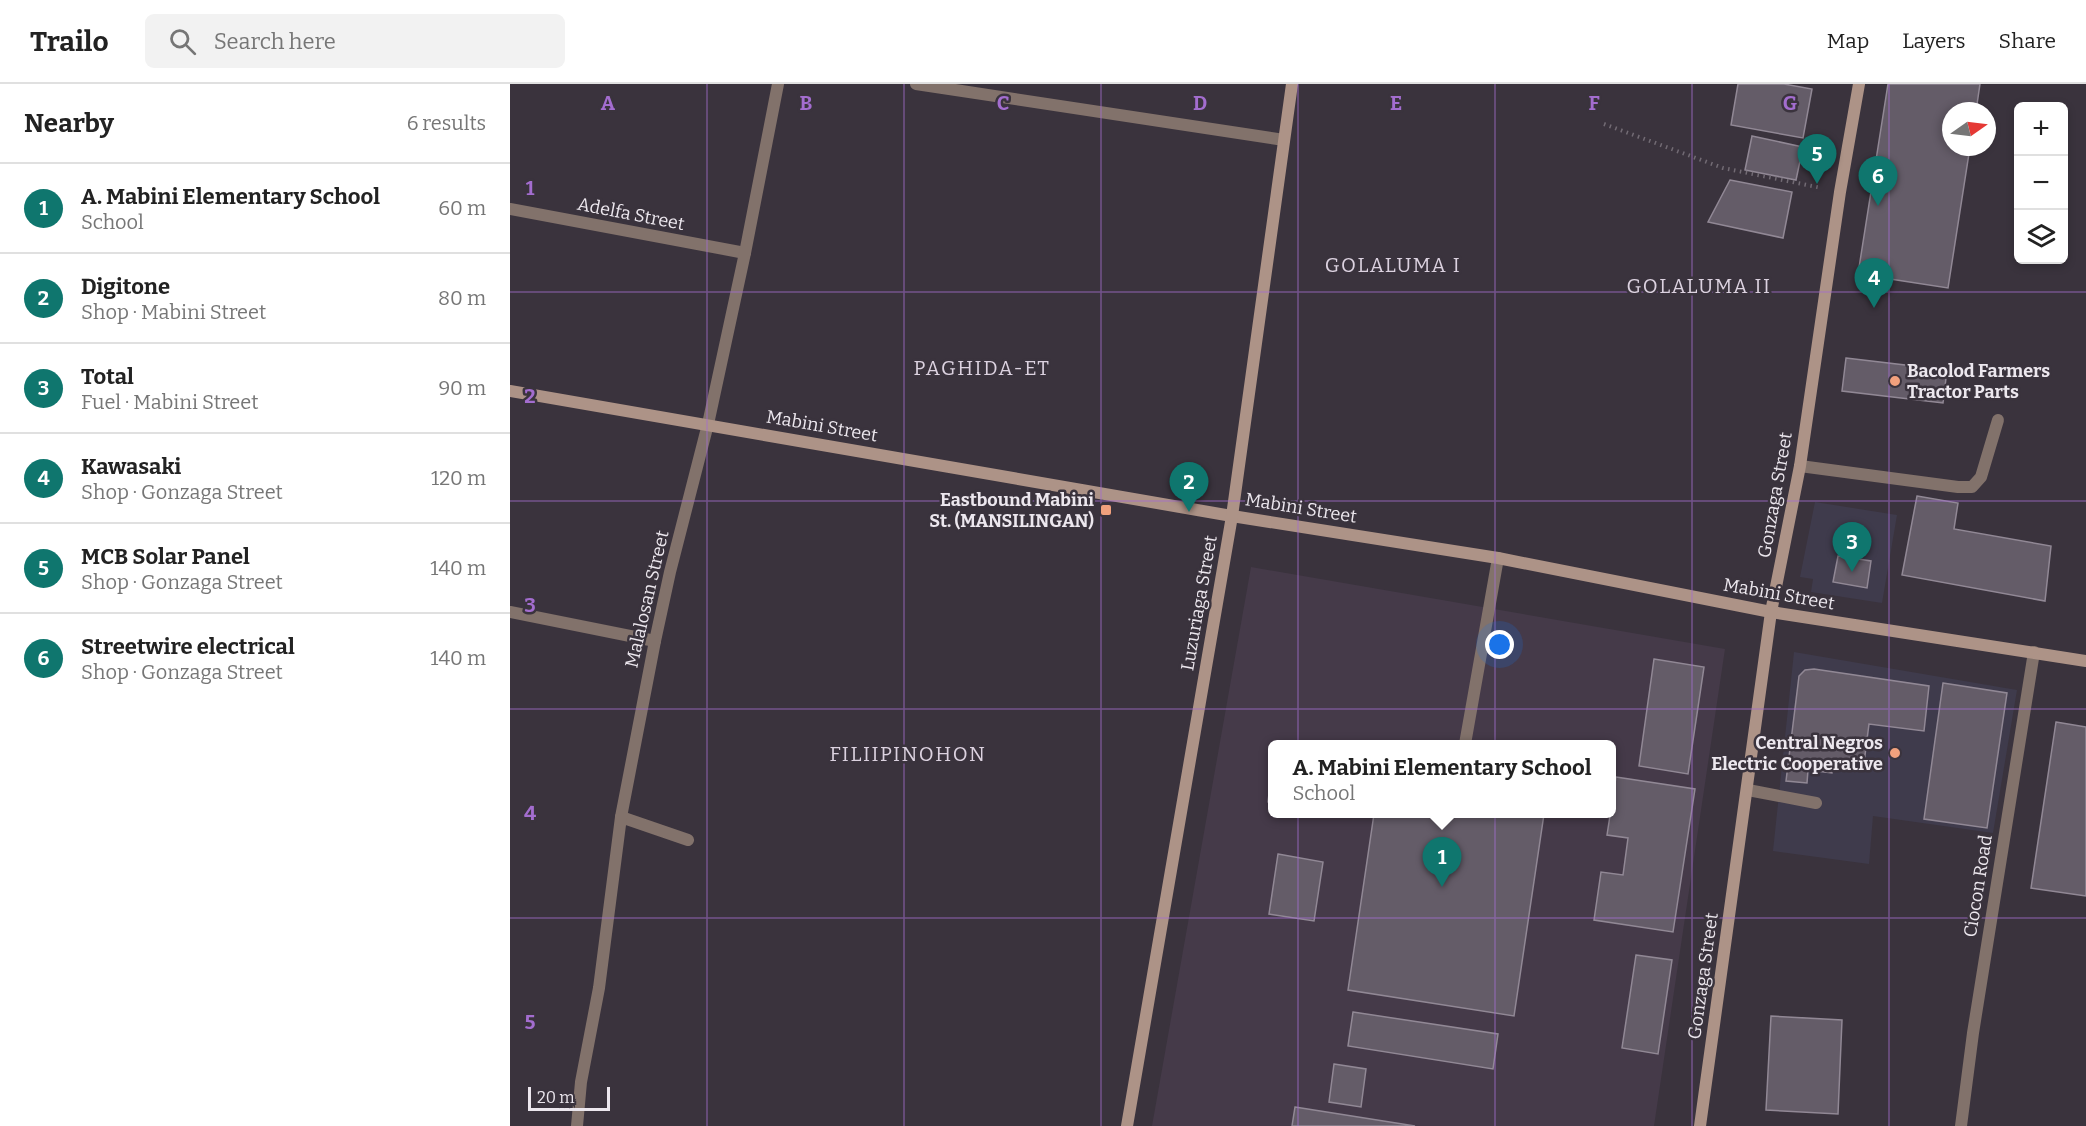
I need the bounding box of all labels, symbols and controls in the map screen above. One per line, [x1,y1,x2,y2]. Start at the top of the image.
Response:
search box [145,14,565,68]
text: Trailo [30,25,109,58]
icon: search [166,25,199,58]
text: Search here [214,28,336,55]
text: Map [1827,28,1869,54]
text: Layers [1902,28,1966,54]
text: Share [1999,28,2056,54]
text: A [601,91,616,115]
text: B [800,91,813,115]
text: C [997,91,1009,115]
text: D [1193,91,1207,115]
text: E [1390,91,1402,115]
text: F [1588,91,1600,115]
text: G [1783,91,1797,115]
north arrow [1942,102,1996,156]
map controls [2014,102,2068,264]
button: + [2014,102,2068,156]
text: Nearby [24,108,114,139]
text: 6 results [407,111,486,135]
pin: 5 [1798,135,1836,184]
pin: 6 [1858,156,1898,206]
button: − [2014,156,2068,210]
text: 1 [526,176,535,200]
text: A. Mabini Elementary School [81,183,380,210]
street label: Adelfa Street [576,193,687,235]
text: 1 [39,196,48,220]
text: 60 m [438,196,486,220]
text: School [81,210,144,234]
button: layers [2014,210,2068,264]
district label: GOLALUMA I [1325,253,1461,277]
pin: 4 [1854,258,1894,308]
text: Digitone [81,273,170,300]
district label: GOLALUMA II [1626,274,1772,298]
text: 2 [38,286,49,310]
text: 80 m [438,286,486,310]
text: Shop · Mabini Street [81,300,266,324]
district label: PAGHIDA-ET [913,356,1051,380]
place label: Bacolod Farmers Tractor Parts [1907,360,2050,403]
text: Total [81,363,134,390]
marker: Bacolod Farmers Tractor Parts [1888,374,1902,388]
text: 3 [38,376,49,400]
text: 90 m [438,376,486,400]
text: 2 [524,384,536,408]
text: Fuel · Mabini Street [81,390,258,414]
street label: Mabini Street [765,405,880,447]
street label: Gonzaga Street [1753,430,1797,560]
text: Kawasaki [81,453,181,480]
pin: 2 [1170,462,1208,512]
text: 4 [37,466,50,490]
text: 120 m [431,466,486,490]
text: Shop · Gonzaga Street [81,480,283,504]
street label: Mabini Street [1244,488,1359,528]
place label: Eastbound Mabini St. (MANSILINGAN) [929,489,1094,532]
marker: Eastbound Mabini St. (MANSILINGAN) [1099,503,1113,517]
pin: 3 [1832,522,1872,572]
street label: Malalosan Street [621,528,674,670]
street label: Luzuriaga Street [1176,533,1222,672]
text: MCB Solar Panel [81,543,250,570]
text: 5 [38,556,49,580]
text: 140 m [430,556,486,580]
text: Shop · Gonzaga Street [81,570,283,594]
street label: Mabini Street [1722,573,1837,615]
text: 3 [524,593,536,617]
your location [1485,630,1514,659]
text: Streetwire electrical [81,633,295,660]
text: 6 [38,646,49,670]
text: 140 m [430,646,486,670]
text: Shop · Gonzaga Street [81,660,283,684]
place label: Central Negros Electric Cooperative [1711,732,1883,775]
popup [1268,740,1616,818]
district label: FILIIPINOHON [830,742,986,766]
marker: Central Negros Electric Cooperative [1888,746,1902,760]
text: A. Mabini Elementary School [1292,754,1592,781]
text: School [1292,781,1355,805]
text: 4 [524,801,536,825]
street label: Ciocon Road [1959,833,1997,939]
pin: 1 [1422,838,1462,887]
street label: Gonzaga Street [1683,911,1723,1041]
text: 5 [525,1010,536,1034]
scale bar [528,1084,610,1112]
text: 20 m [537,1088,574,1107]

